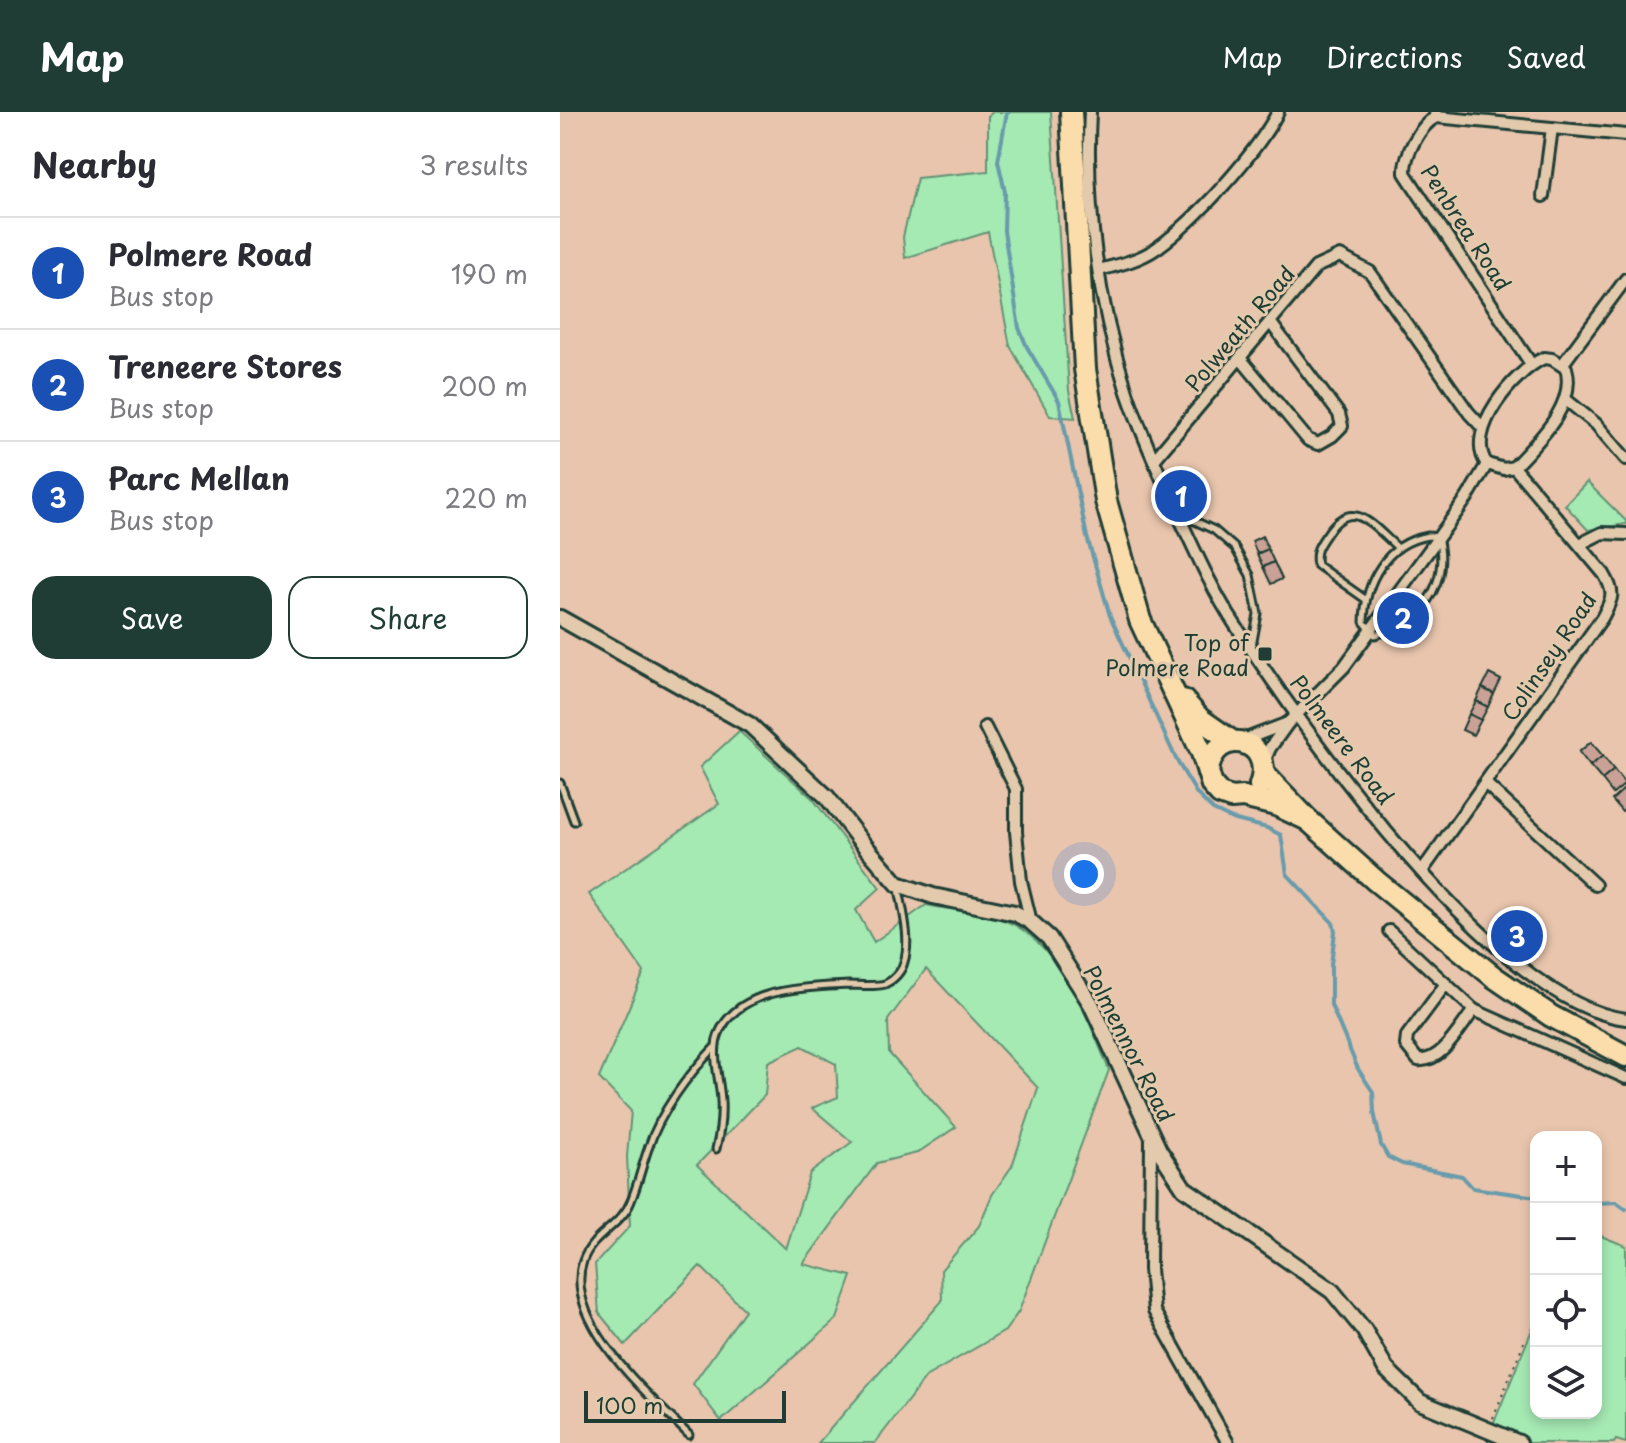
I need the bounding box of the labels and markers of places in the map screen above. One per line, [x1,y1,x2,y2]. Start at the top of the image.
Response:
pin: 1 [1155,466,1207,526]
pin: 2 [1377,588,1429,648]
place label: Top of Polmere Road [1105,625,1251,683]
marker: Top of Polmere Road [1256,645,1274,663]
pin: 3 [1491,906,1543,966]

